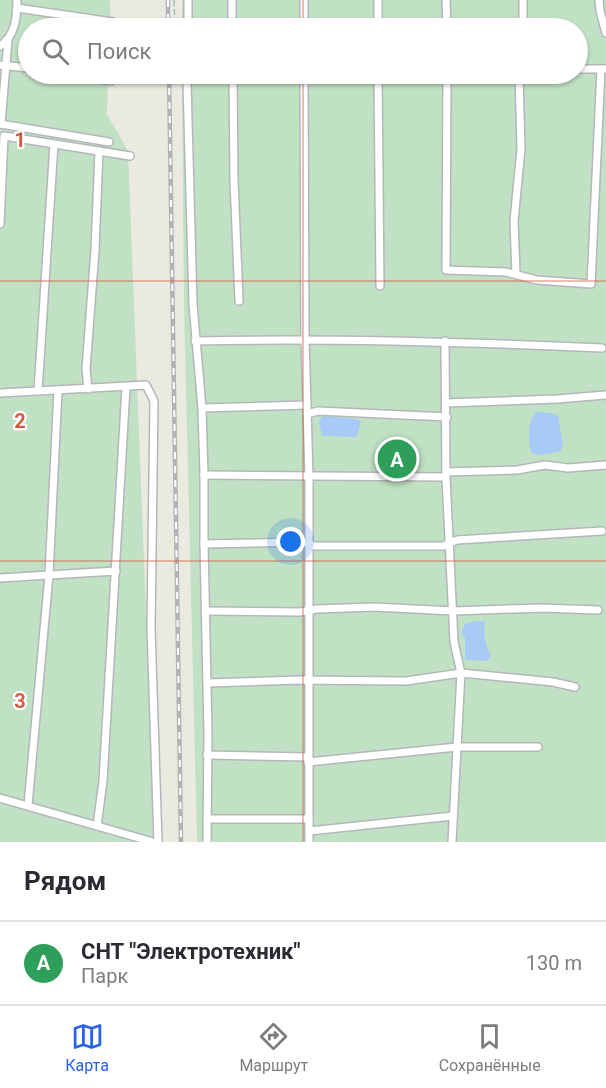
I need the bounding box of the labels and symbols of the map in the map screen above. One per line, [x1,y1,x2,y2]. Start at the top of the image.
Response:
text: 1 [14,128,26,152]
text: 2 [14,409,26,433]
pin: A [378,436,416,482]
your location [276,527,305,556]
text: 3 [14,689,26,713]

